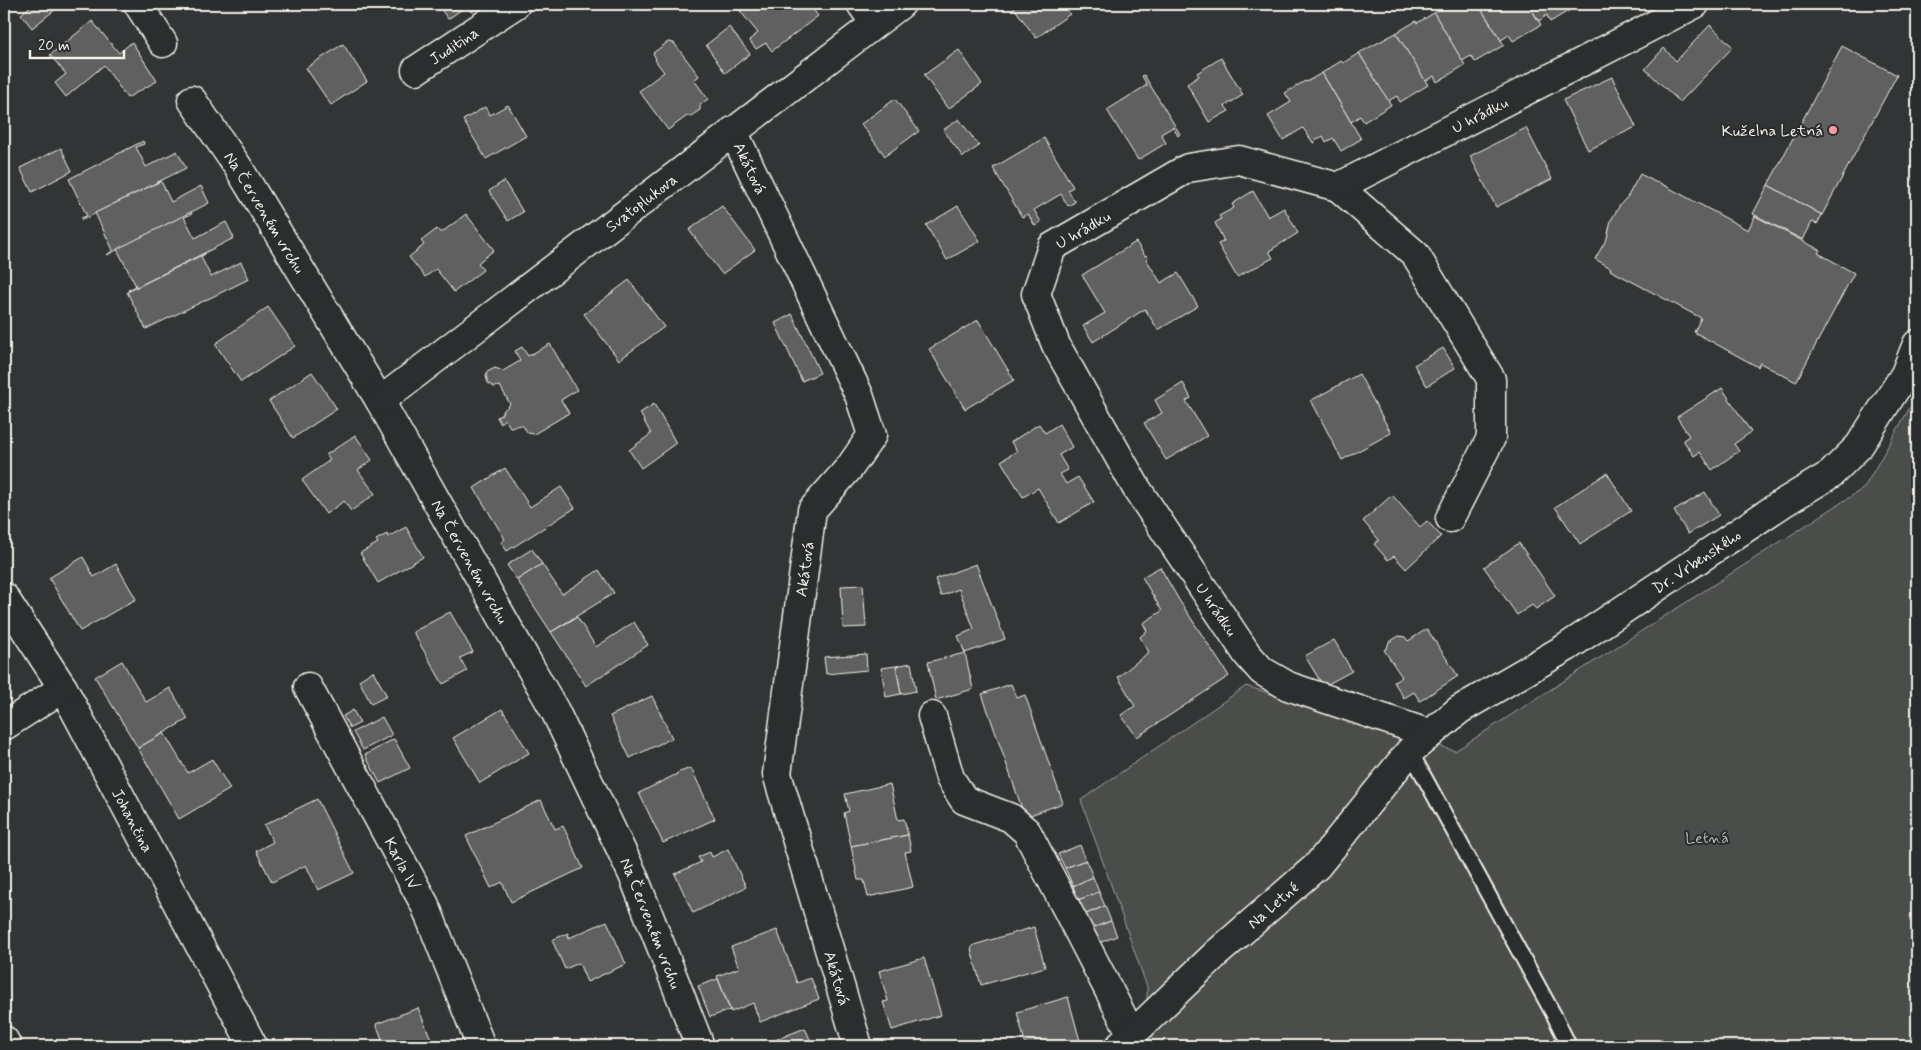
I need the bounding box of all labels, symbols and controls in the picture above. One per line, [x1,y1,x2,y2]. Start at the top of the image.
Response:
street label: Juditina [426,23,483,70]
scale bar [30,28,124,60]
text: 20 m [38,36,70,56]
street label: U hrádku [1448,93,1512,139]
place label: Kuželna Letná [1722,121,1823,142]
marker: Kuželna Letná [1827,124,1839,136]
street label: Akátová [728,139,771,198]
street label: Na Červeném vrchu [219,148,309,278]
street label: Svatoplukova [602,169,682,238]
street label: U hrádku [1052,206,1115,255]
street label: Na Červeném vrchu [426,496,513,628]
street label: Dr. Vrbenského [1649,525,1745,599]
street label: Akátová [791,540,820,598]
street label: U hrádku [1190,579,1241,641]
street label: Johančina [106,785,157,857]
park label: Letná [1685,828,1729,849]
street label: Karla IV [379,834,424,894]
street label: Na Červeném vrchu [614,855,686,992]
street label: Na Letné [1243,878,1304,934]
street label: Akátová [818,949,854,1008]

